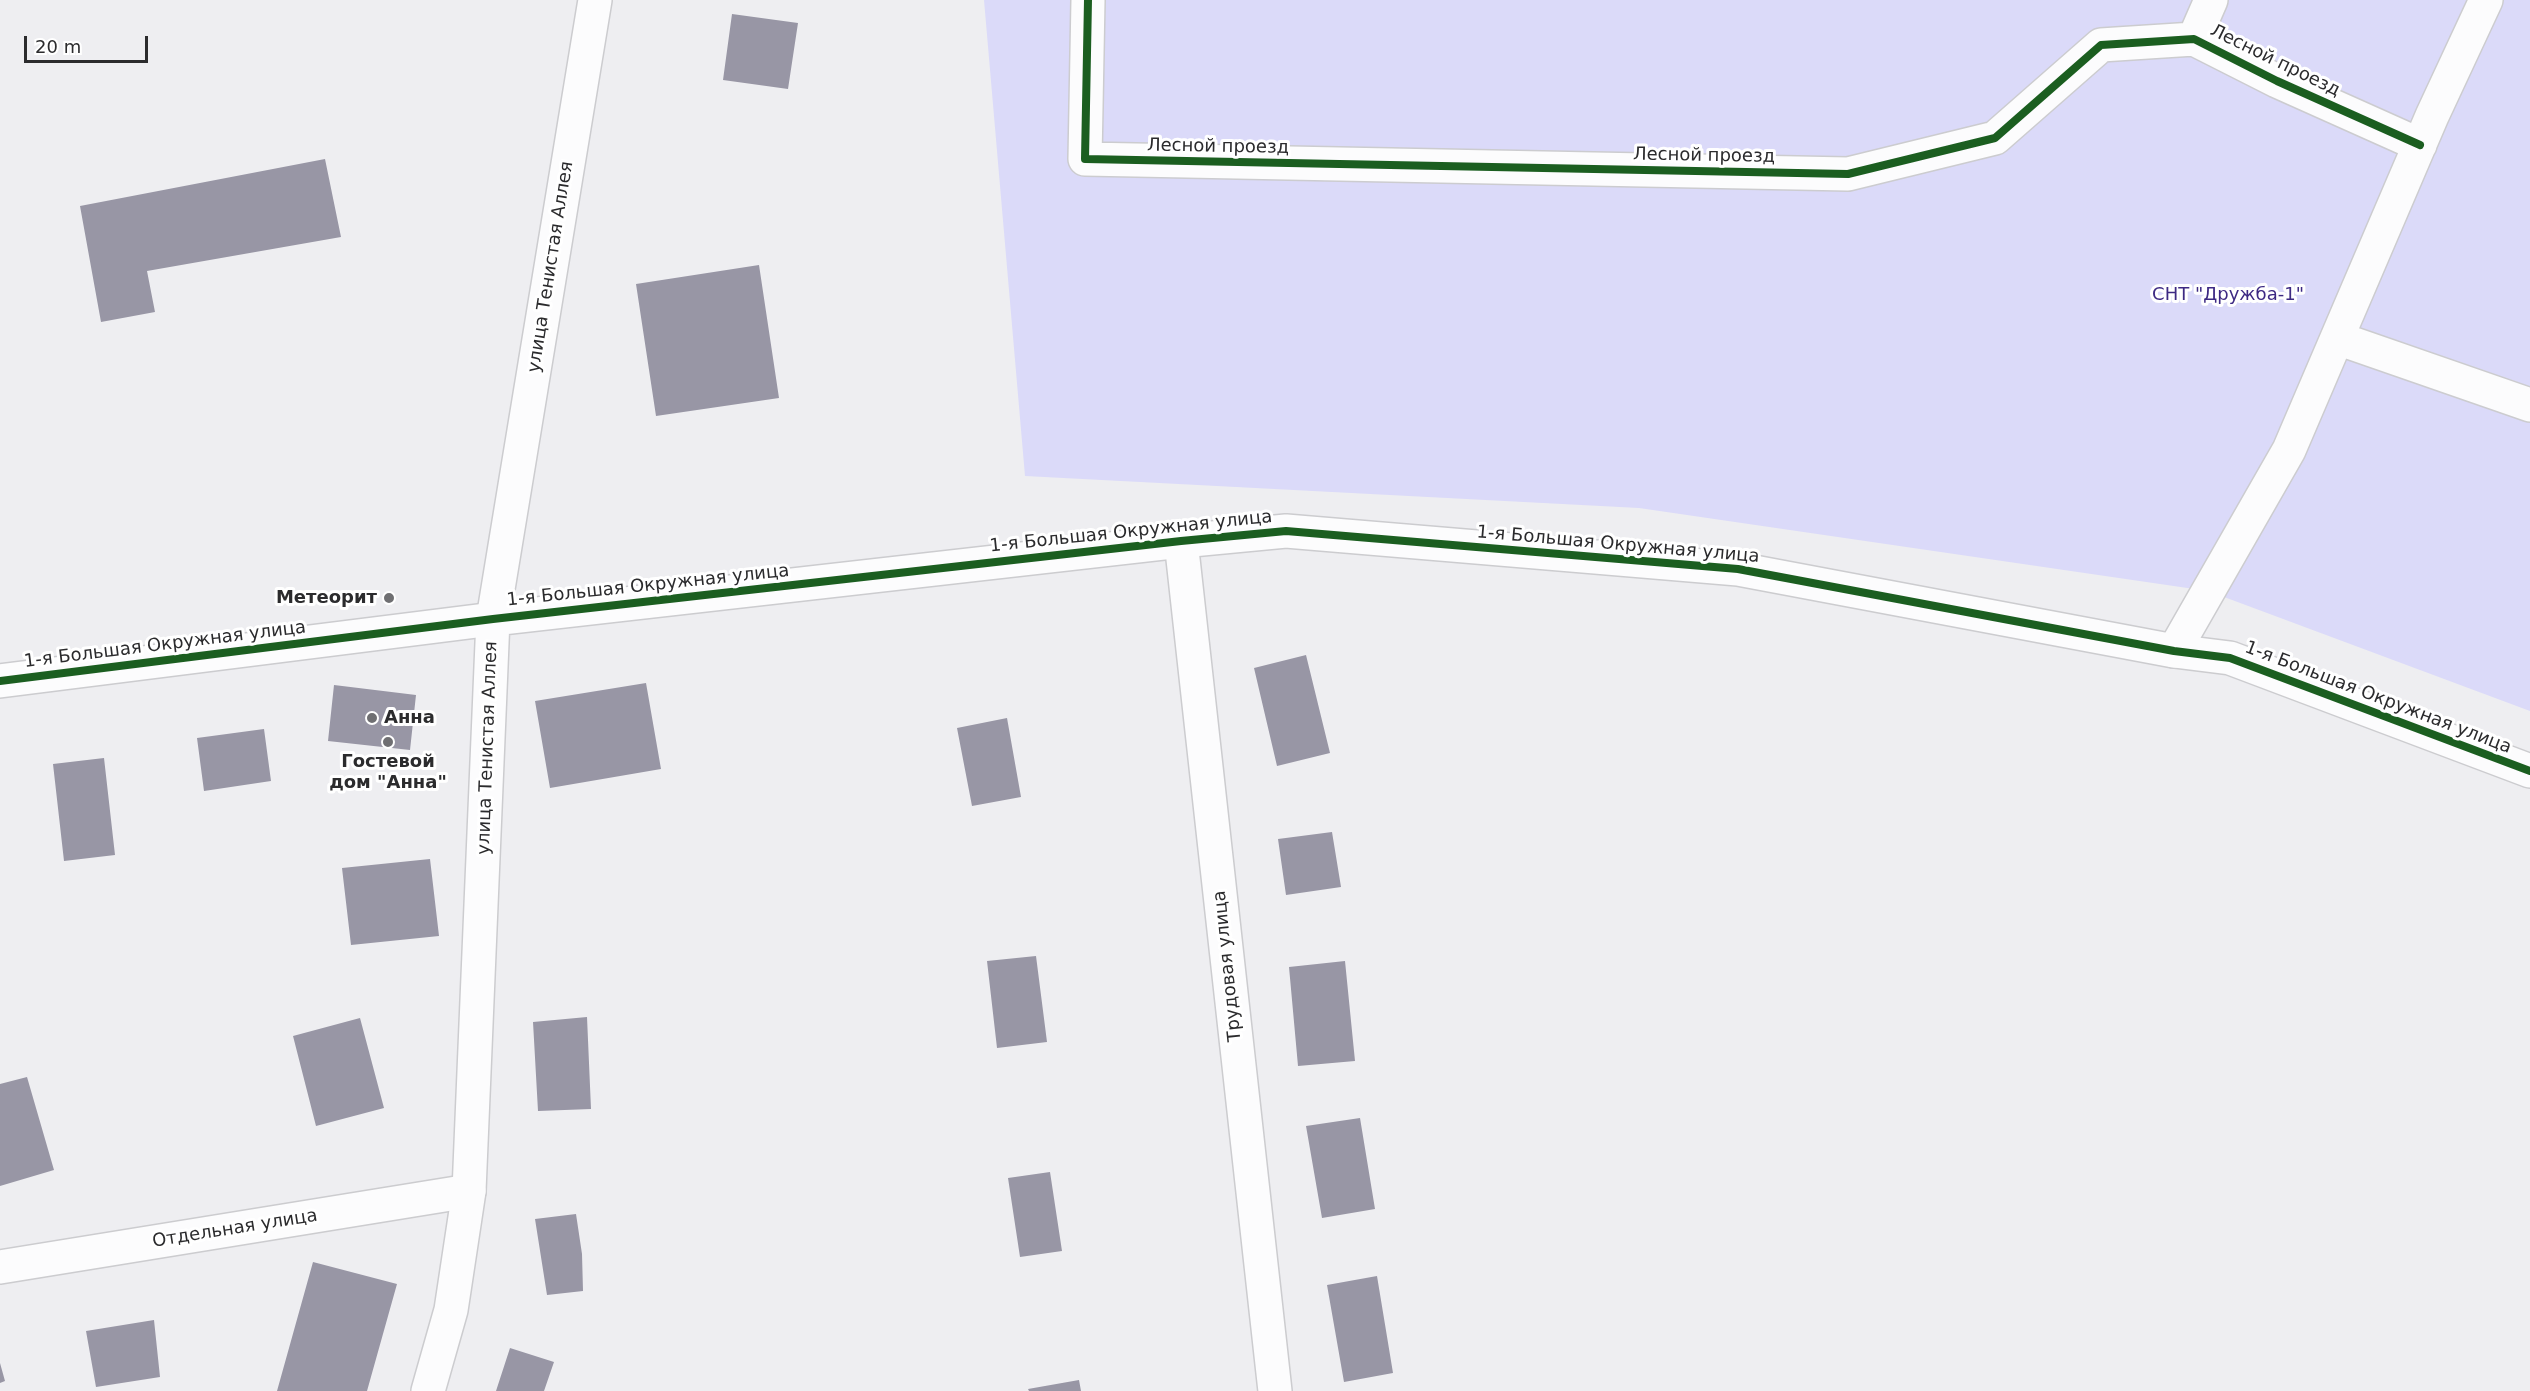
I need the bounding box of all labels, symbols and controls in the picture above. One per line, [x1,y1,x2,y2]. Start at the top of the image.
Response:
street label: Лесной проезд [2206,20,2344,102]
scale bar [27,24,152,62]
text: 20 m [35,36,81,57]
street label: Лесной проезд [1147,135,1289,159]
street label: Лесной проезд [1633,144,1775,168]
street label: улица Тенистая Аллея [524,160,578,374]
park label: СНТ "Дружба-1" [2152,284,2304,306]
street label: 1-я Большая Окружная улица [989,506,1273,558]
street label: 1-я Большая Окружная улица [1476,522,1760,568]
street label: 1-я Большая Окружная улица [506,560,790,612]
place label: Метеорит [276,587,377,609]
marker: Метеорит [382,591,396,605]
street label: 1-я Большая Окружная улица [23,617,307,673]
street label: 1-я Большая Окружная улица [2242,637,2514,759]
street label: улица Тенистая Аллея [473,641,503,855]
place label: Анна [384,707,435,729]
marker: Анна [365,711,379,725]
marker: Гостевой дом "Анна" [381,735,395,749]
place label: Гостевой дом "Анна" [329,751,447,794]
street label: Трудовая улица [1209,889,1247,1043]
street label: Отдельная улица [151,1205,319,1253]

